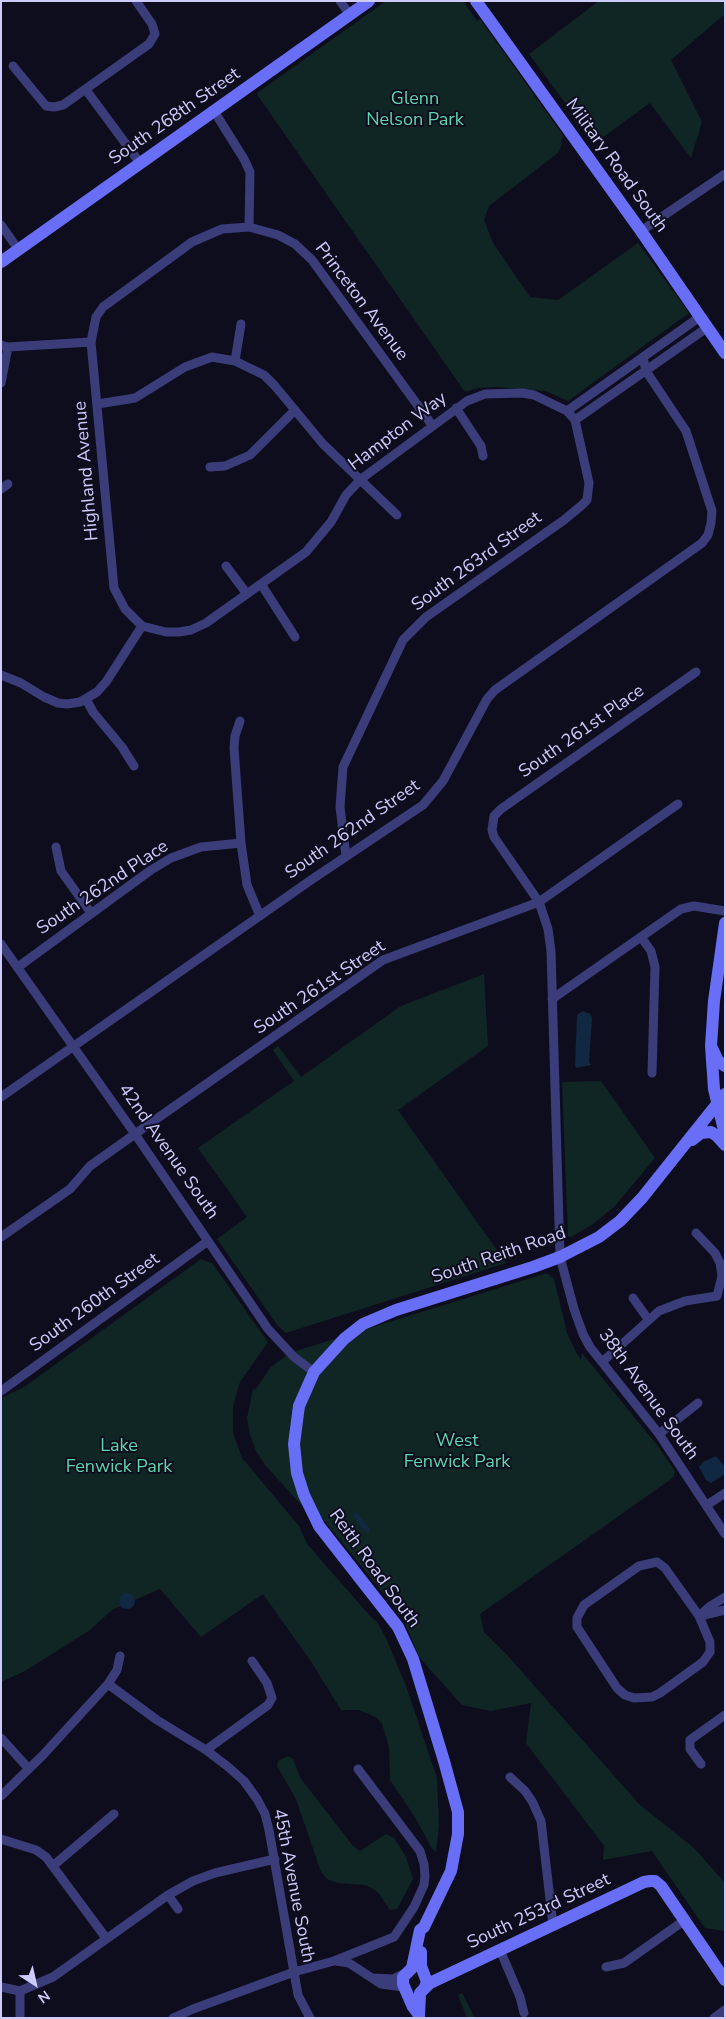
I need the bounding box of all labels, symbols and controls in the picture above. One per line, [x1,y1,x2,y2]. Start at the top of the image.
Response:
street label: South 268th Street [105,64,245,170]
park label: Glenn Nelson Park [366,89,464,132]
street label: Military Road South [560,95,672,237]
street label: Princeton Avenue [310,239,412,365]
street label: Hampton Way [345,388,451,476]
street label: Highland Avenue [70,400,104,542]
street label: South 263rd Street [408,508,546,616]
street label: South 261st Place [515,681,649,783]
street label: South 262nd Street [282,776,424,884]
street label: South 262nd Place [33,836,173,940]
street label: South 261st Street [250,936,390,1040]
street label: 42nd Avenue South [113,1080,223,1224]
street label: South Reith Road [429,1223,569,1289]
street label: South 260th Street [26,1249,164,1357]
street label: 38th Avenue South [593,1325,703,1465]
park label: West Fenwick Park [404,1431,510,1474]
park label: Lake Fenwick Park [66,1436,172,1478]
street label: Reith Road South [324,1506,424,1632]
street label: 45th Avenue South [267,1807,319,1965]
street label: South 253rd Street [464,1869,614,1955]
north arrow [10,1959,60,2009]
text: N [34,1986,54,2007]

